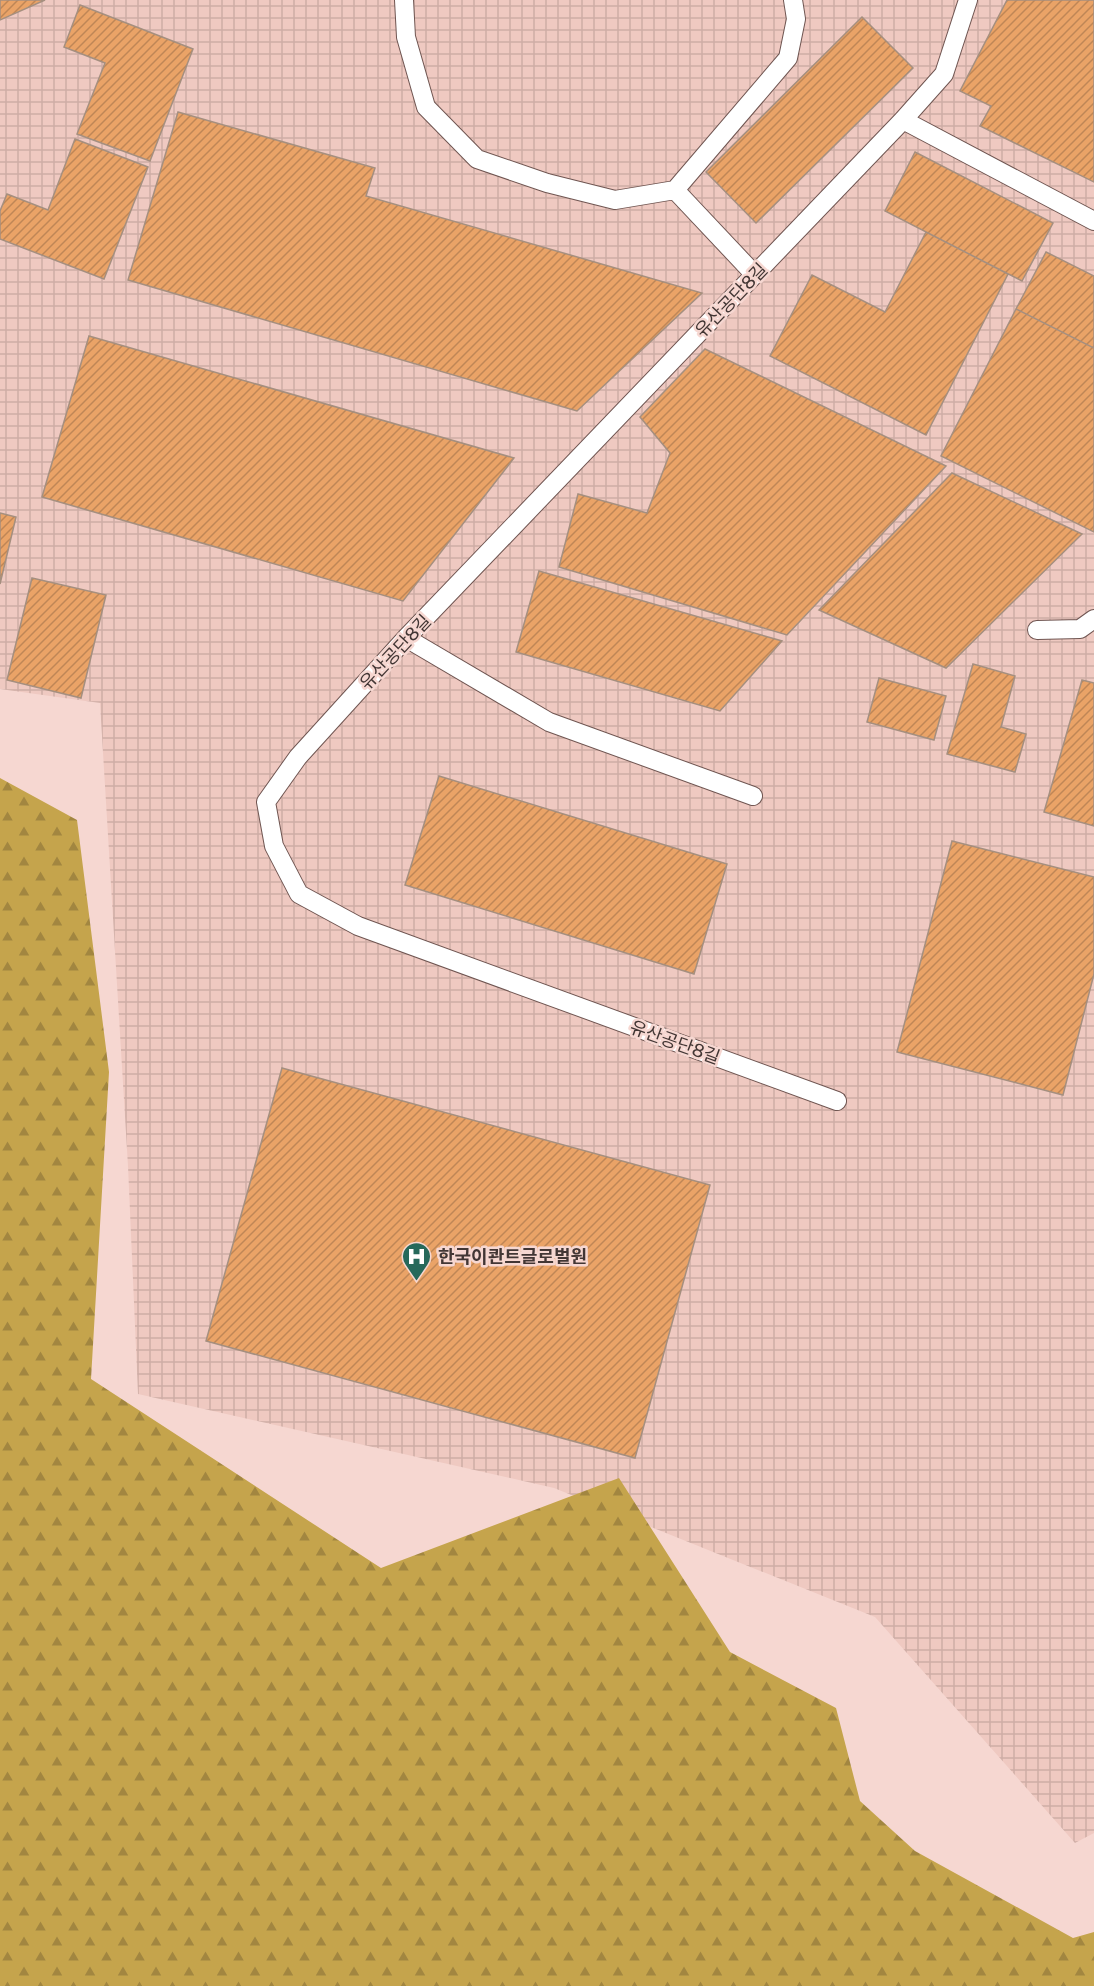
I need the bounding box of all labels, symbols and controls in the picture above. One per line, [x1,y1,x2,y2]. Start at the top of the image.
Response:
street label: 유산공단8길 [691,259,771,341]
street label: 유산공단8길 [355,610,435,694]
street label: 유산공단8길 [627,1016,723,1068]
hospital icon: 한국이콴트글로벌원 [401,1240,433,1282]
place label: 한국이콴트글로벌원 [438,1246,587,1267]

